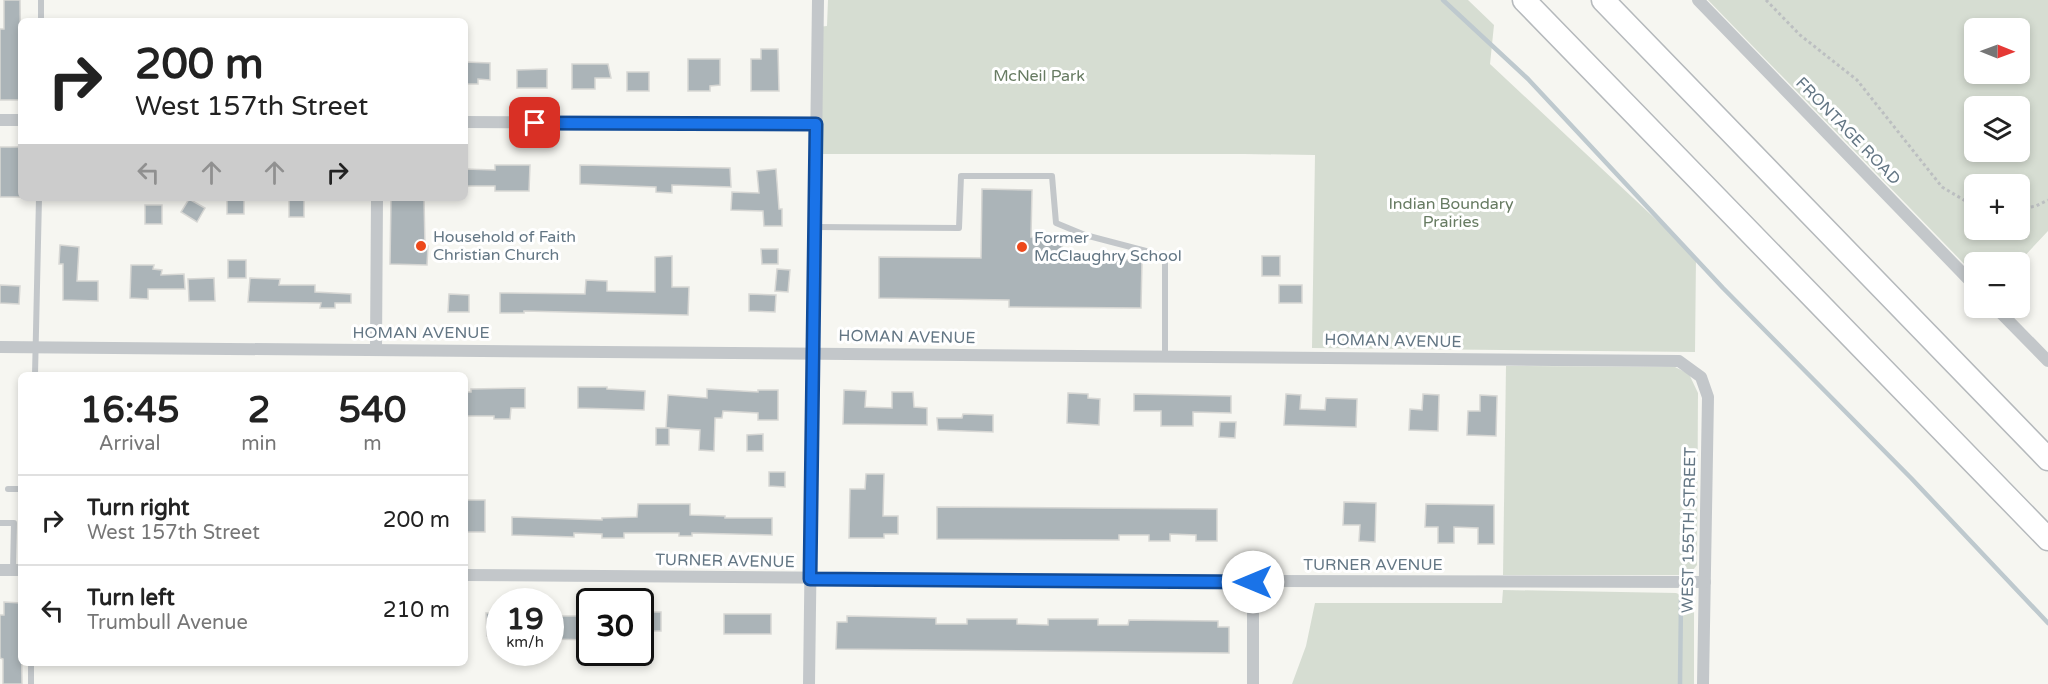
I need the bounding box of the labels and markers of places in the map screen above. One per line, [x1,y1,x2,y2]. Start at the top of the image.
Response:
pin [509,97,560,148]
place label: Household of Faith Christian Church [433,227,576,265]
place label: Former McClaughry School [1034,228,1182,266]
marker: Household of Faith Christian Church [414,239,428,253]
marker: Former McClaughry School [1015,240,1029,254]

